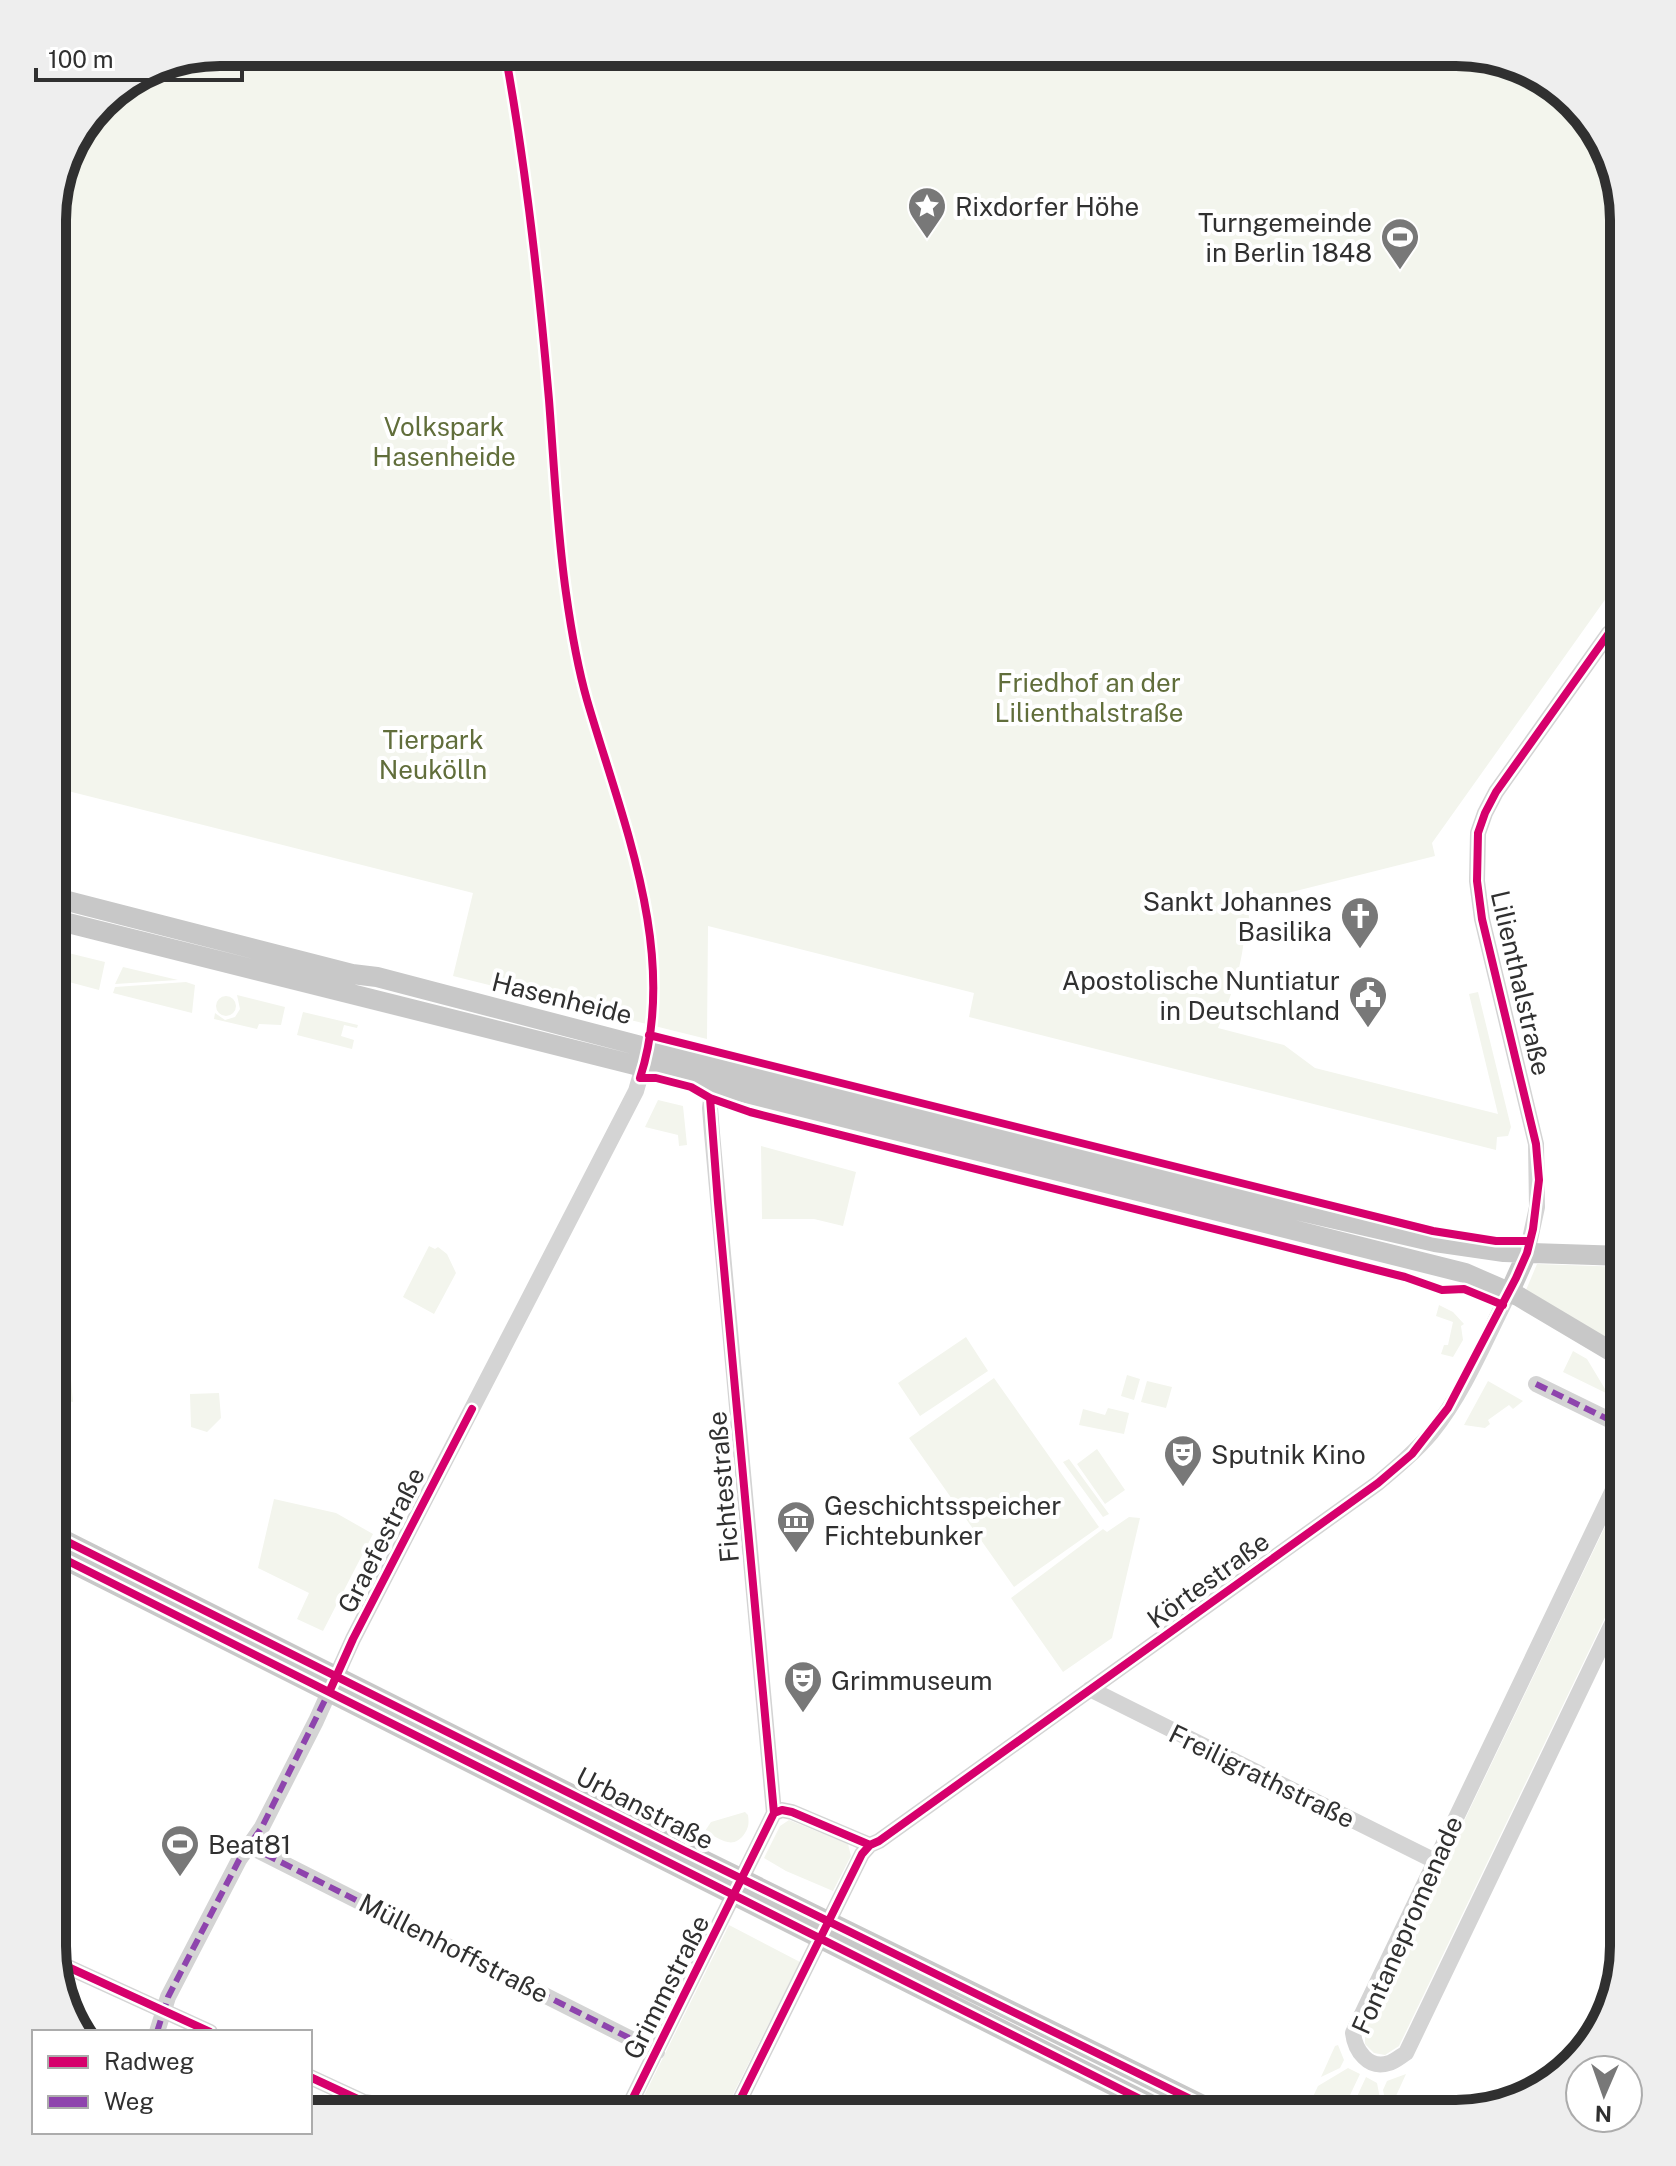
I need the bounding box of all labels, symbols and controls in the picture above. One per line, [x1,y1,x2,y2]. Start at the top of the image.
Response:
scale bar [36,32,242,82]
text: 100 m [48,45,114,73]
place icon: Rixdorfer Höhe [906,185,948,240]
place label: Rixdorfer Höhe [955,191,1139,222]
place label: Turngemeinde in Berlin 1848 [1198,207,1372,268]
sports icon: Turngemeinde in Berlin 1848 [1379,216,1421,271]
park label: Volkspark Hasenheide [372,411,516,472]
park label: Friedhof an der Lilienthalstraße [994,667,1184,728]
park label: Tierpark Neukölln [379,724,487,785]
place label: Sankt Johannes Basilika [1143,886,1332,947]
street label: Lilienthalstraße [1485,887,1557,1079]
church icon: Sankt Johannes Basilika [1339,895,1381,950]
place label: Apostolische Nuntiatur in Deutschland [1062,965,1340,1026]
street label: Hasenheide [489,966,635,1030]
public building icon: Apostolische Nuntiatur in Deutschland [1347,974,1389,1029]
street label: Fichtestraße [701,1410,745,1564]
theatre icon: Sputnik Kino [1162,1433,1204,1488]
place label: Sputnik Kino [1211,1439,1366,1470]
street label: Graefestraße [331,1462,431,1618]
place label: Geschichtsspeicher Fichtebunker [824,1490,1061,1551]
museum icon: Geschichtsspeicher Fichtebunker [775,1499,817,1554]
street label: Körtestraße [1141,1525,1275,1635]
theatre icon: Grimmuseum [782,1659,824,1714]
place label: Grimmuseum [831,1665,993,1696]
street label: Freiligrathstraße [1164,1718,1360,1834]
street label: Urbanstraße [571,1760,719,1856]
street label: Fontanepromenade [1345,1811,1469,2039]
sports icon: Beat81 [159,1823,201,1878]
place label: Beat81 [208,1829,291,1860]
street label: Müllenhoffstraße [354,1887,554,2009]
street label: Grimmstraße [616,1910,716,2064]
legend [32,2030,312,2134]
text: Radweg [104,2047,195,2075]
north arrow [1564,2054,1644,2134]
text: Weg [104,2087,154,2115]
text: N [1594,2101,1612,2127]

